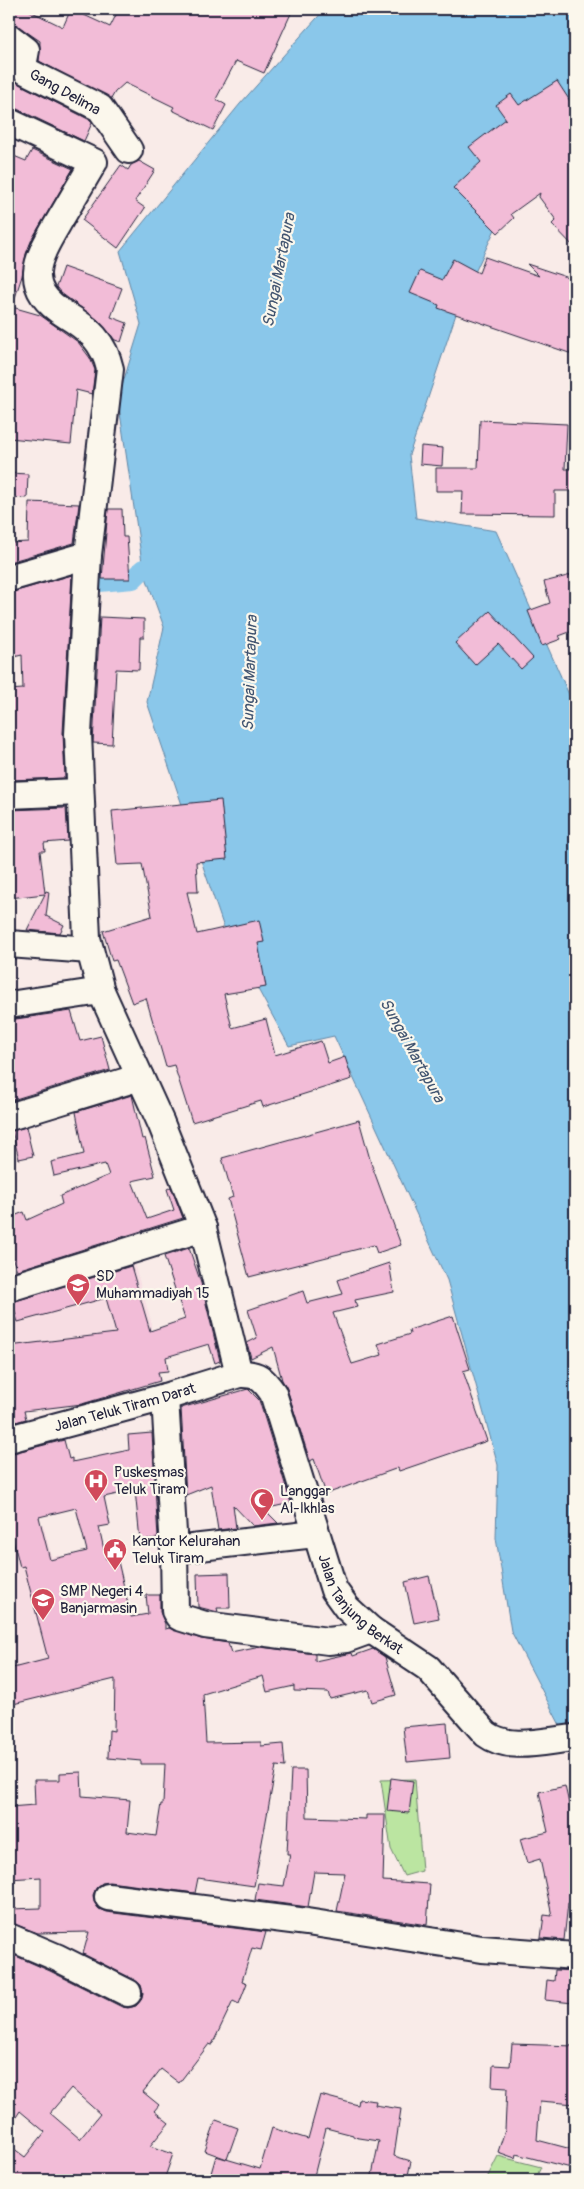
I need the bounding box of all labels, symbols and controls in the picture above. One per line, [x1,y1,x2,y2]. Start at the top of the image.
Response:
street label: Gang Delima [26,65,104,120]
water label: Sungai Martapura [258,210,300,329]
water label: Sungai Martapura [238,613,262,731]
water label: Sungai Martapura [375,995,450,1107]
place label: SD Muhammadiyah 15 [96,1267,210,1303]
school or university icon: SD Muhammadiyah 15 [65,1272,91,1306]
street label: Jalan Teluk Tiram Darat [52,1379,199,1436]
place label: Puskesmas Teluk Tiram [114,1463,186,1499]
hospital icon: Puskesmas Teluk Tiram [83,1468,109,1502]
place label: Langgar Al-Ikhlas [280,1482,335,1518]
mosque icon: Langgar Al-Ikhlas [249,1487,275,1521]
place label: Kantor Kelurahan Teluk Tiram [132,1532,241,1568]
public building icon: Kantor Kelurahan Teluk Tiram [102,1537,128,1571]
street label: Jalan Tanjung Berkat [313,1552,407,1659]
place label: SMP Negeri 4 Banjarmasin [60,1582,144,1618]
school or university icon: SMP Negeri 4 Banjarmasin [30,1587,56,1621]

